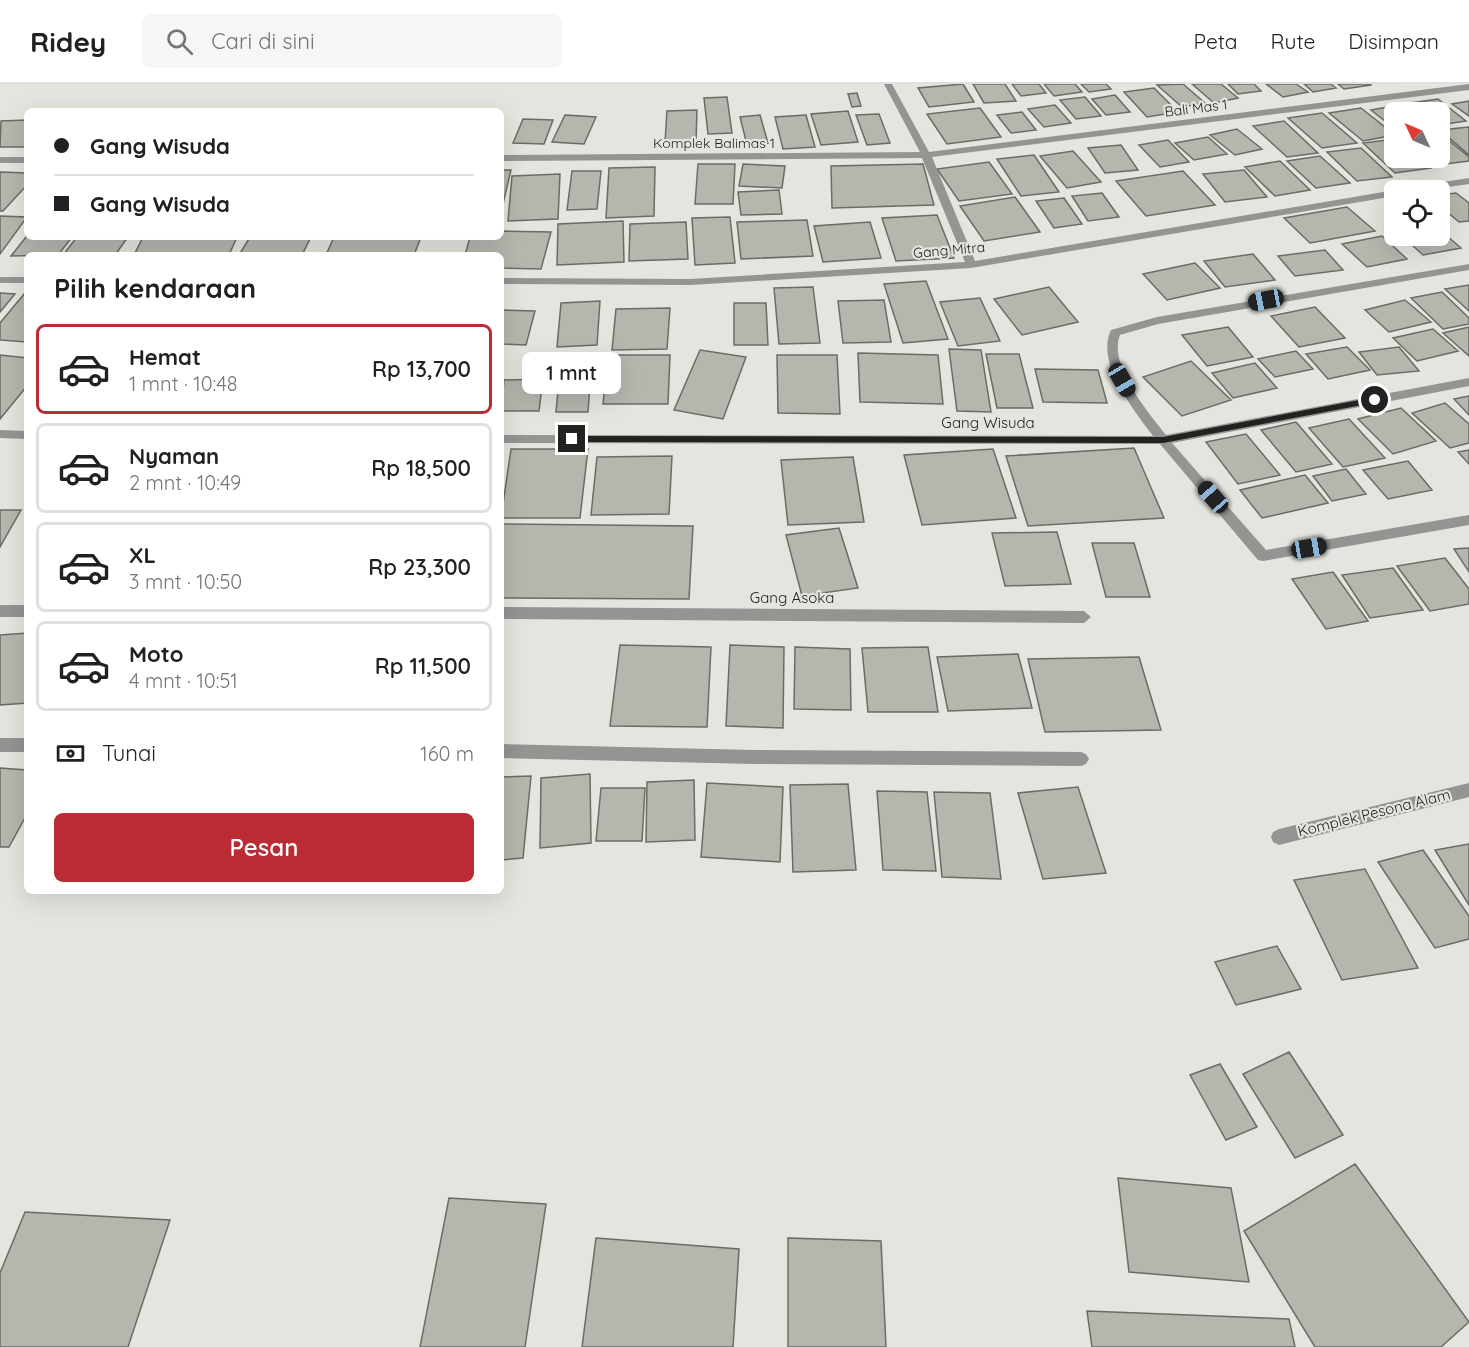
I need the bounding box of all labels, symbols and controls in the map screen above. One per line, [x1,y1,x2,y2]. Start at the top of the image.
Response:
search box [142,14,562,68]
text: Ridey [30,24,106,59]
icon: search [163,25,196,58]
text: Cari di sini [211,27,315,55]
text: Peta [1194,28,1238,54]
text: Rute [1271,28,1315,54]
text: Disimpan [1348,28,1439,54]
street label: Bali Mas 1 [1163,95,1229,121]
north arrow [1384,102,1450,168]
map controls [1384,102,1450,246]
text: Gang Wisuda [90,132,230,160]
street label: Komplek Balimas 1 [653,134,775,152]
button: locate [1384,180,1450,246]
text: Gang Wisuda [90,190,230,218]
street label: Gang Mitra [912,238,986,262]
text: Pilih kendaraan [54,271,256,305]
car [1247,288,1285,312]
icon: car [57,342,111,396]
text: Hemat [129,343,201,371]
callout: 1 mnt [522,352,622,394]
text: Rp 13,700 [372,355,471,383]
text: 1 mnt [546,360,597,385]
car [1105,360,1139,400]
text: 1 mnt · 10:48 [129,371,238,396]
route start [1361,386,1388,413]
street label: Gang Wisuda [941,413,1035,432]
route end [558,425,585,452]
icon: car [57,441,111,495]
text: Nyaman [129,442,219,470]
text: Rp 18,500 [371,454,471,482]
text: 2 mnt · 10:49 [129,470,241,495]
car [1194,478,1232,516]
car [1290,536,1328,560]
icon: car [57,540,111,594]
text: XL [129,541,156,569]
text: Rp 23,300 [368,553,471,581]
text: 3 mnt · 10:50 [129,569,242,594]
street label: Gang Asoka [750,588,834,607]
icon: car [57,639,111,693]
text: Moto [129,640,183,668]
text: Rp 11,500 [375,652,471,680]
text: 4 mnt · 10:51 [129,668,238,693]
icon: cash [54,737,87,770]
text: Tunai [102,739,156,767]
text: 160 m [420,741,474,766]
street label: Komplek Pesona Alam [1296,784,1452,841]
button: Pesan [54,813,474,882]

